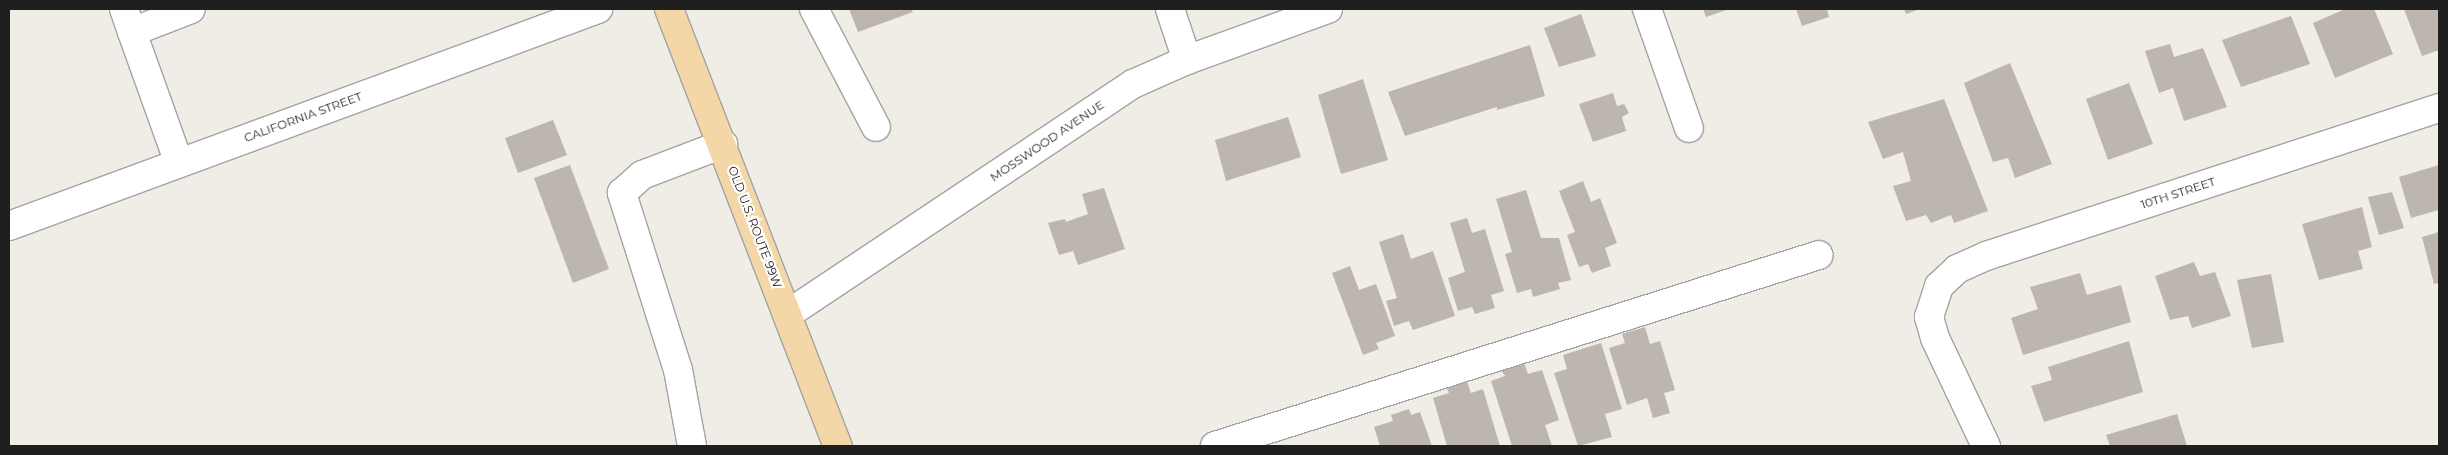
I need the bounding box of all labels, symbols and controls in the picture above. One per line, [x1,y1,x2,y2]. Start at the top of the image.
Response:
street label: CALIFORNIA STREET [242,89,364,145]
street label: MOSSWOOD AVENUE [987,97,1107,185]
street label: OLD U.S. ROUTE 99W [725,164,785,290]
street label: 10TH STREET [2139,174,2217,212]

